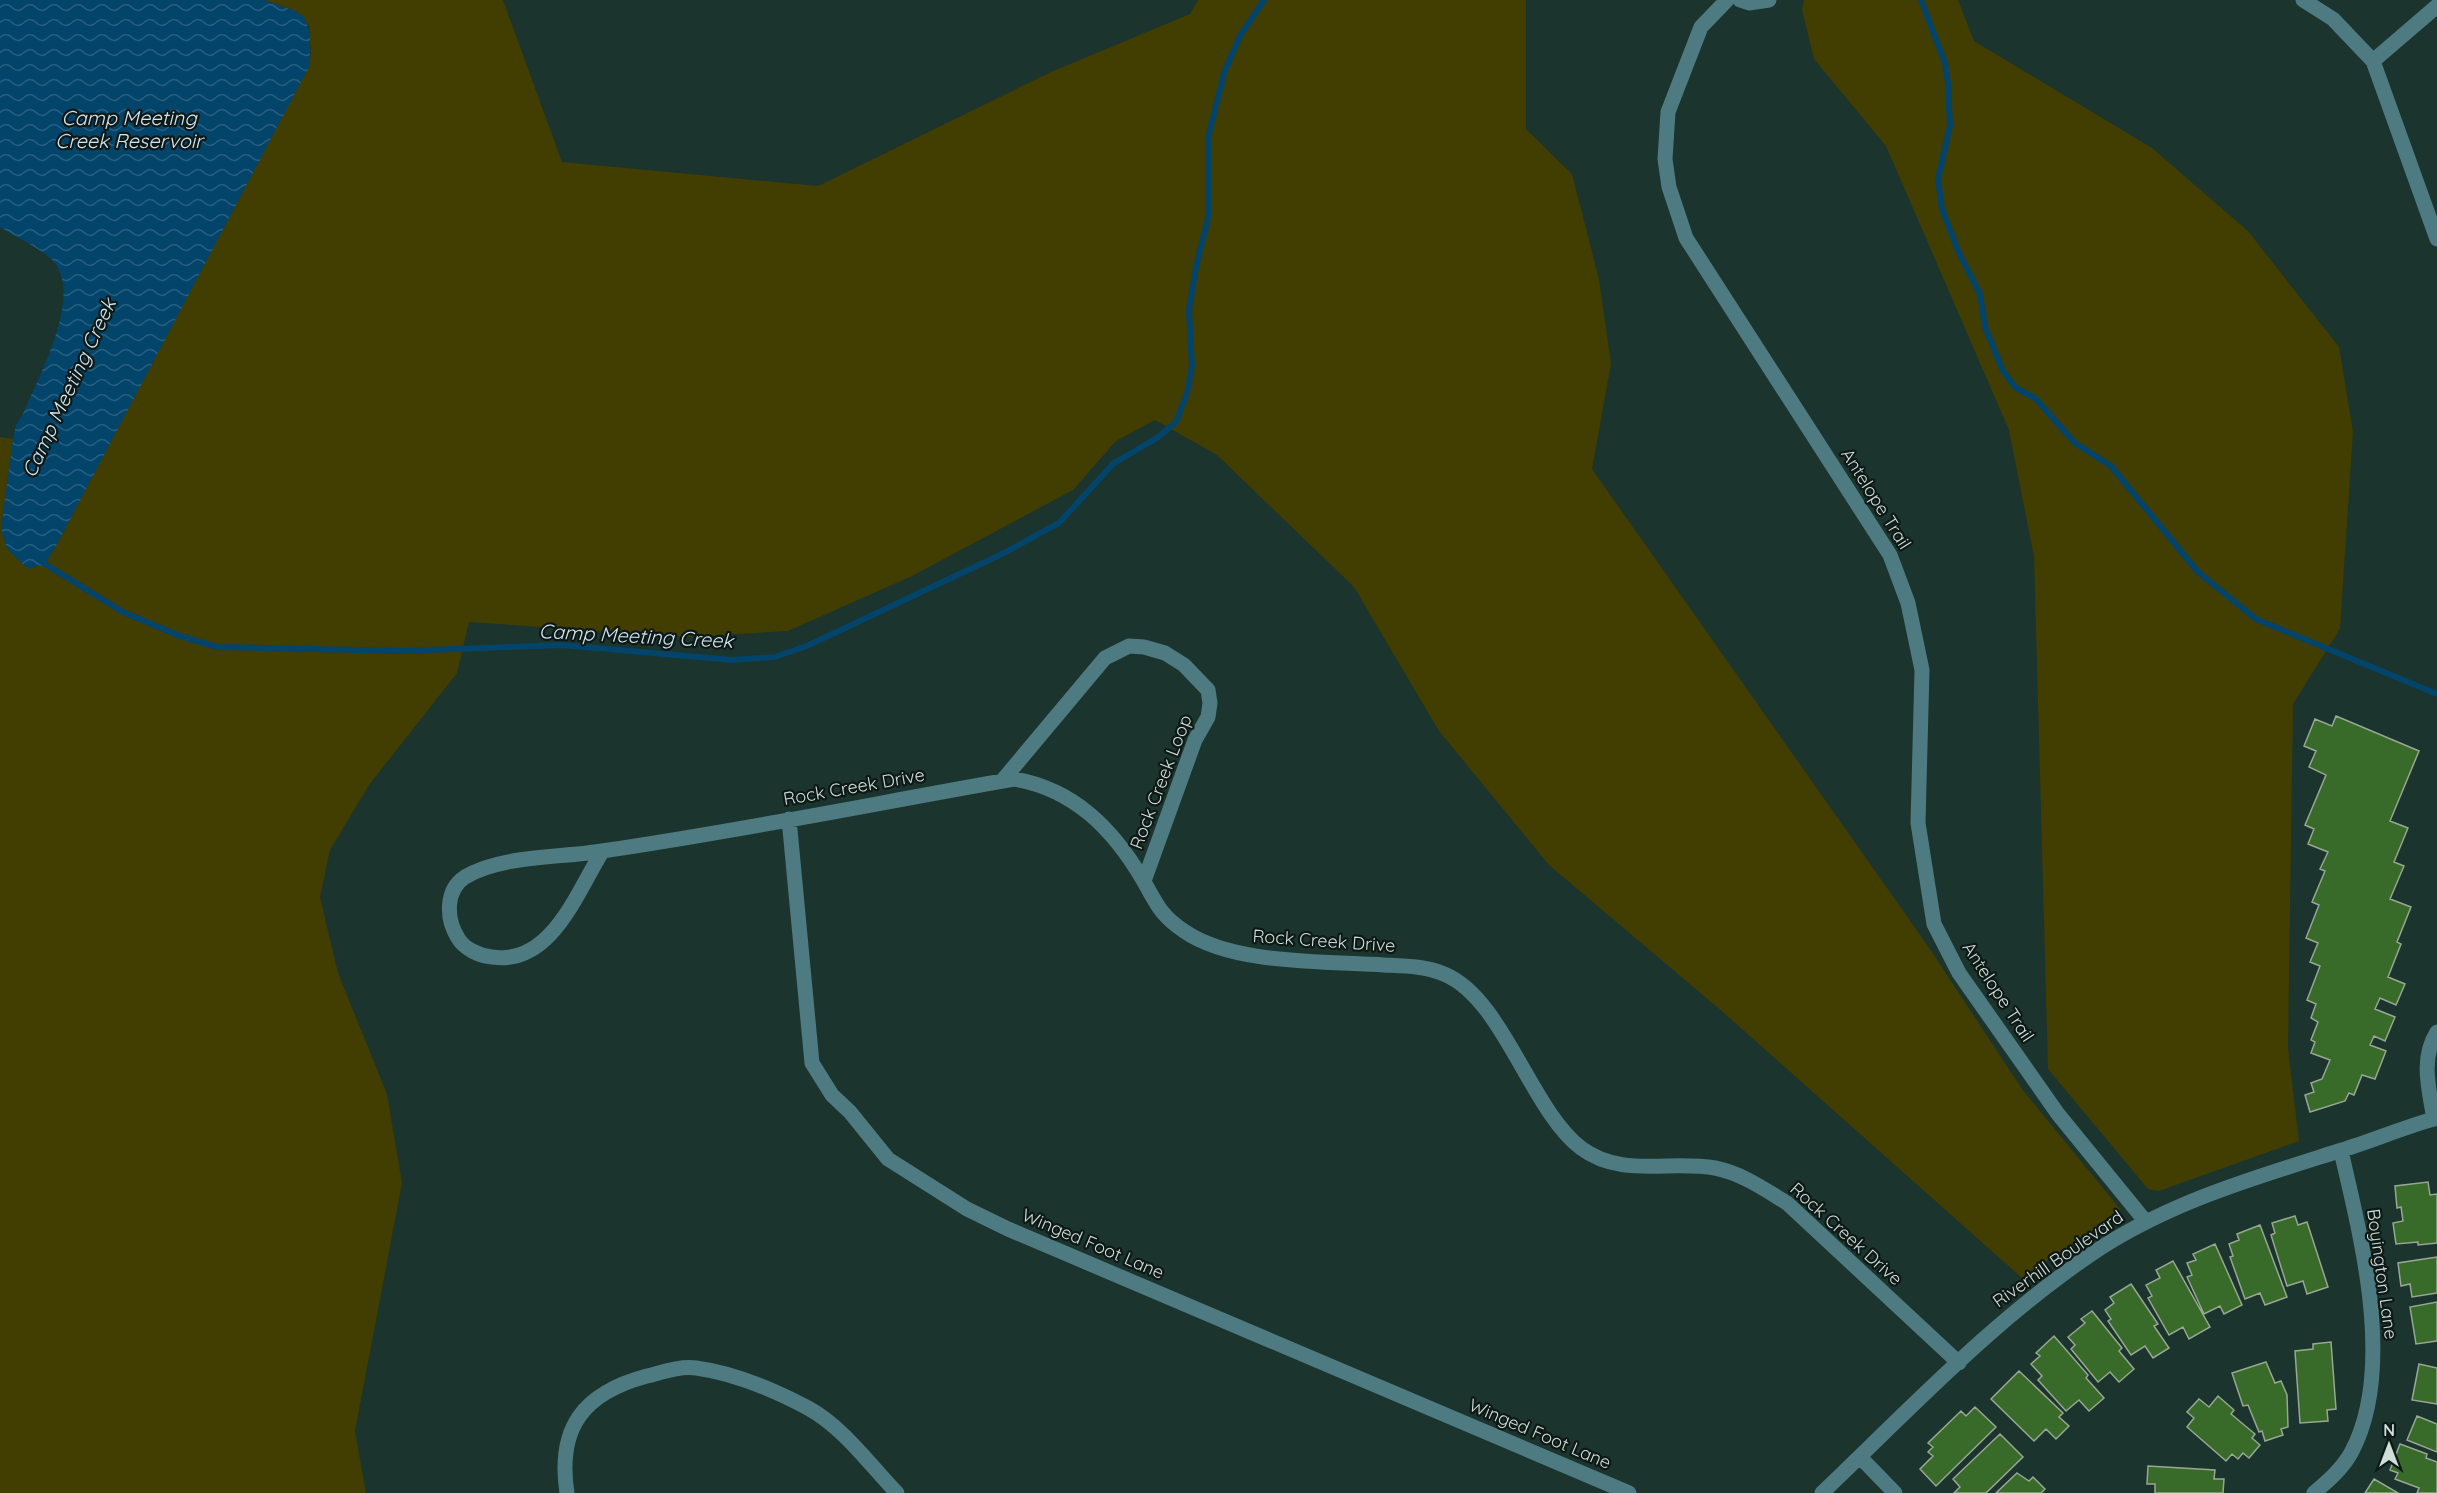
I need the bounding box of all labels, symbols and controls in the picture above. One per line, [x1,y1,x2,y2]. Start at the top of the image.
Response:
water label: Camp Meeting Creek Reservoir [55,105,205,153]
water label: Camp Meeting Creek [16,292,122,481]
street label: Antelope Trail [1836,444,1917,553]
water label: Camp Meeting Creek [538,618,736,653]
street label: Rock Creek Loop [1124,711,1197,852]
street label: Rock Creek Drive [781,763,926,810]
street label: Rock Creek Drive [1252,924,1396,957]
street label: Antelope Trail [1958,937,2039,1046]
street label: Rock Creek Drive [1785,1177,1907,1290]
street label: Winged Foot Lane [1019,1203,1168,1284]
street label: Riverhill Boulevard [1988,1205,2128,1312]
street label: Boyington Lane [2362,1207,2403,1341]
street label: Winged Foot Lane [1466,1393,1615,1474]
north arrow [2359,1415,2419,1475]
text: N [2383,1420,2395,1440]

